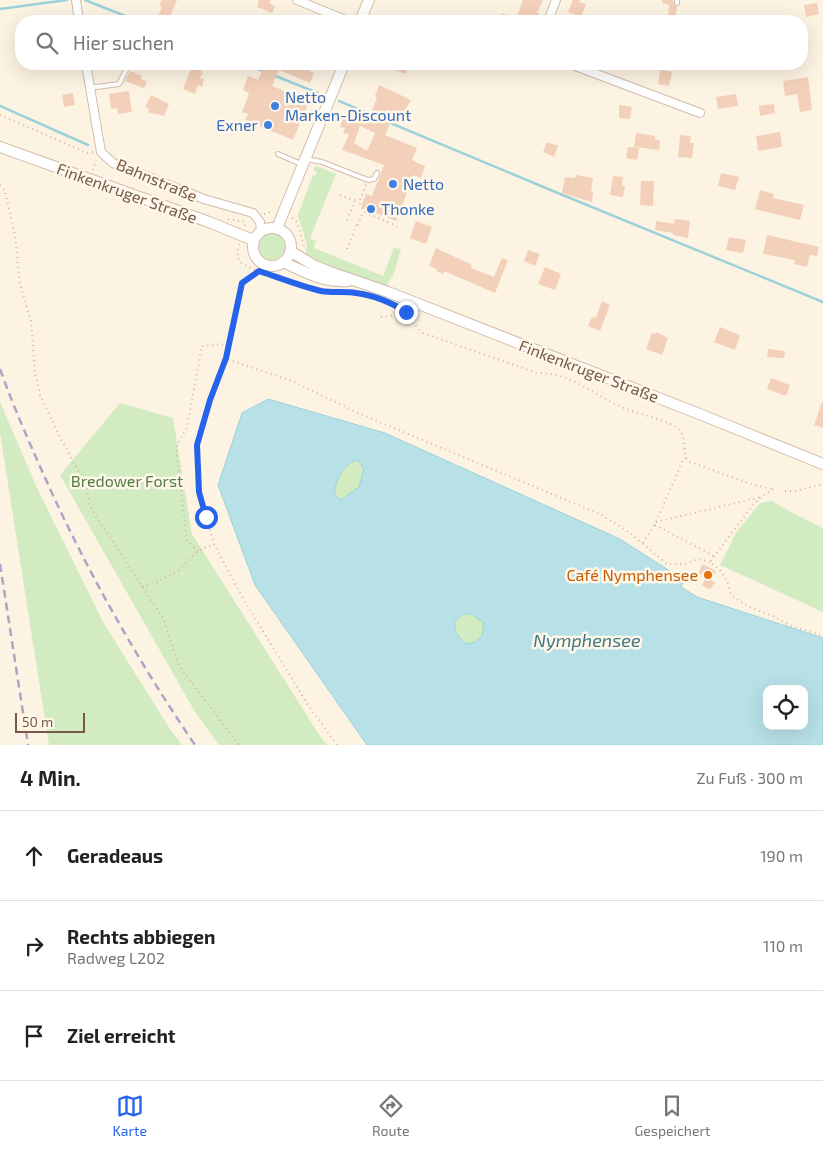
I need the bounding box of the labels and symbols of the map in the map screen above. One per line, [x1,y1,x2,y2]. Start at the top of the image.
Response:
place label: Netto Marken-Discount [285,87,411,124]
marker: Netto Marken-Discount [269,100,281,112]
place label: Exner [216,115,259,134]
marker: Exner [262,119,274,131]
street label: Bahnstraße [114,154,201,205]
street label: Finkenkruger Straße [54,158,200,227]
place label: Netto [403,174,444,193]
marker: Netto [387,178,399,190]
place label: Thonke [381,199,434,218]
marker: Thonke [365,203,377,215]
route end [395,301,418,324]
street label: Finkenkruger Straße [517,335,662,406]
park label: Bredower Forst [71,471,183,490]
route start [195,506,218,529]
place label: Café Nymphensee [566,565,698,584]
marker: Café Nymphensee [702,569,714,581]
water label: Nymphensee [533,629,641,651]
scale bar [15,710,85,733]

